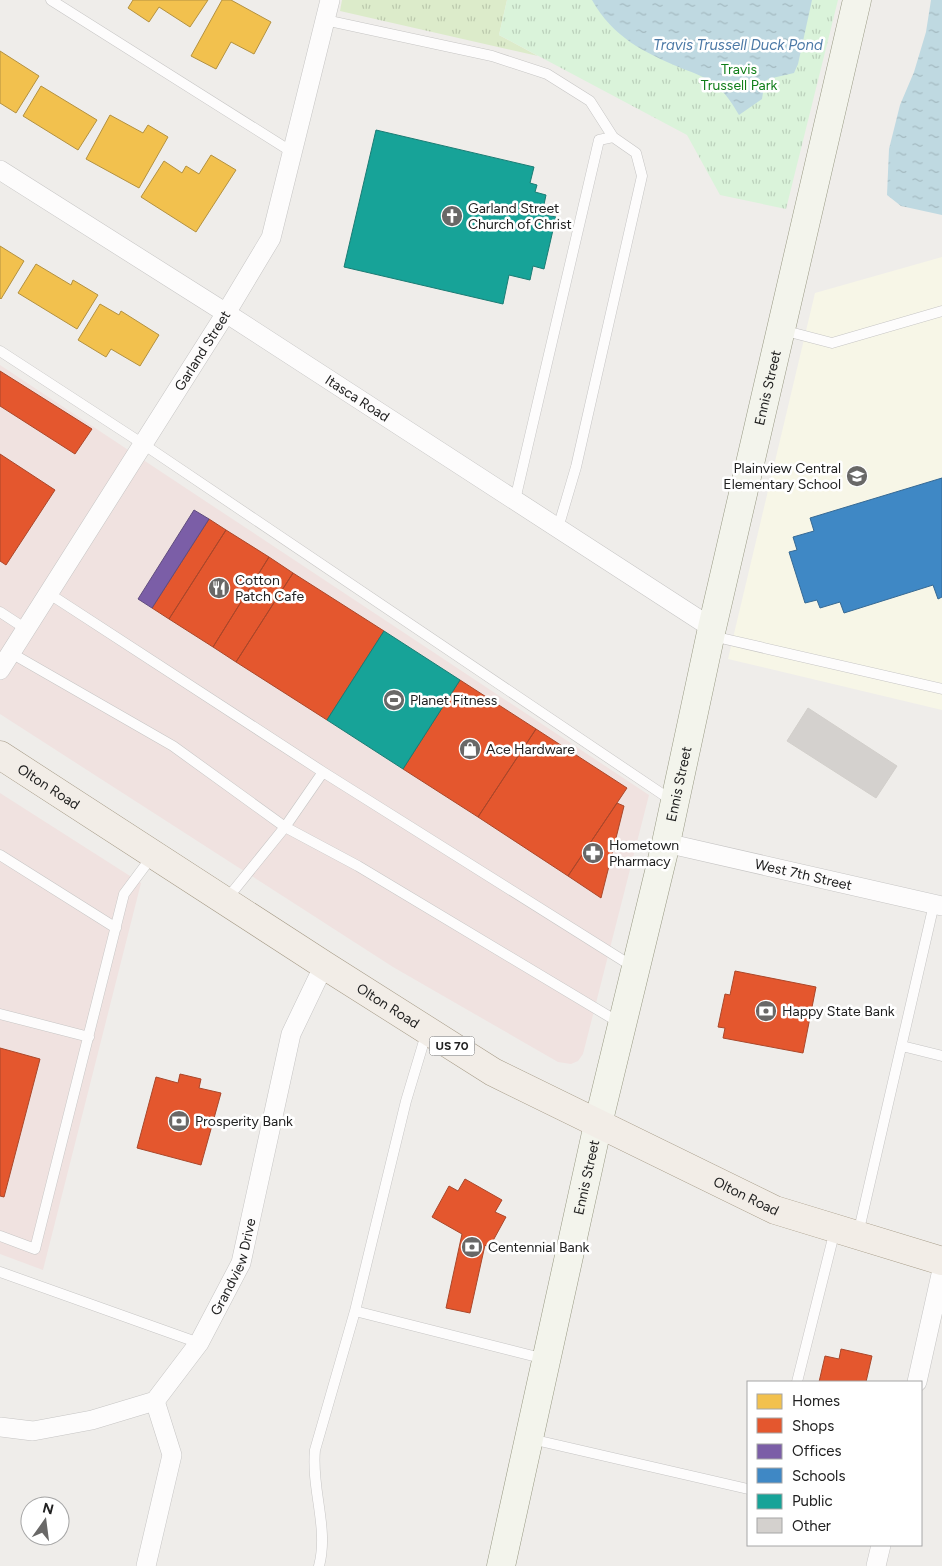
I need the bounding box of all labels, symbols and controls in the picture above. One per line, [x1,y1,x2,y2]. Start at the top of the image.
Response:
water label: Travis Trussell Duck Pond [653,36,823,54]
park label: Travis Trussell Park [701,61,777,94]
place label: Garland Street Church of Christ [468,200,572,233]
church icon: Garland Street Church of Christ [440,204,464,228]
street label: Garland Street [171,308,234,394]
street label: Ennis Street [751,349,785,427]
street label: Itasca Road [322,372,392,426]
place label: Plainview Central Elementary School [723,460,841,493]
school or university icon: Plainview Central Elementary School [845,464,869,488]
place label: Cotton Patch Cafe [235,572,305,605]
restaurant icon: Cotton Patch Cafe [207,576,231,600]
sports icon: Planet Fitness [382,688,406,712]
place label: Planet Fitness [410,692,497,709]
shop icon: Ace Hardware [458,737,482,761]
place label: Ace Hardware [486,741,575,758]
street label: Ennis Street [663,745,695,823]
street label: Olton Road [14,761,83,813]
place label: Hometown Pharmacy [609,837,679,870]
pharmacy icon: Hometown Pharmacy [581,841,605,865]
street label: West 7th Street [753,856,854,894]
street label: Olton Road [353,980,422,1032]
bank icon: Happy State Bank [754,999,778,1023]
place label: Happy State Bank [782,1003,895,1020]
road number: US 70 [430,1036,474,1056]
bank icon: Prosperity Bank [167,1109,191,1133]
place label: Prosperity Bank [195,1113,293,1130]
street label: Ennis Street [570,1138,603,1217]
street label: Olton Road [710,1173,782,1220]
street label: Grandview Drive [207,1217,260,1318]
bank icon: Centennial Bank [460,1235,484,1259]
place label: Centennial Bank [488,1239,590,1256]
legend [747,1381,922,1546]
text: Homes [792,1392,840,1410]
text: Shops [792,1417,834,1435]
text: Offices [792,1442,842,1460]
text: Schools [792,1467,845,1485]
text: Public [792,1492,833,1510]
north arrow [20,1496,70,1546]
text: N [41,1499,55,1518]
text: Other [792,1517,831,1535]

